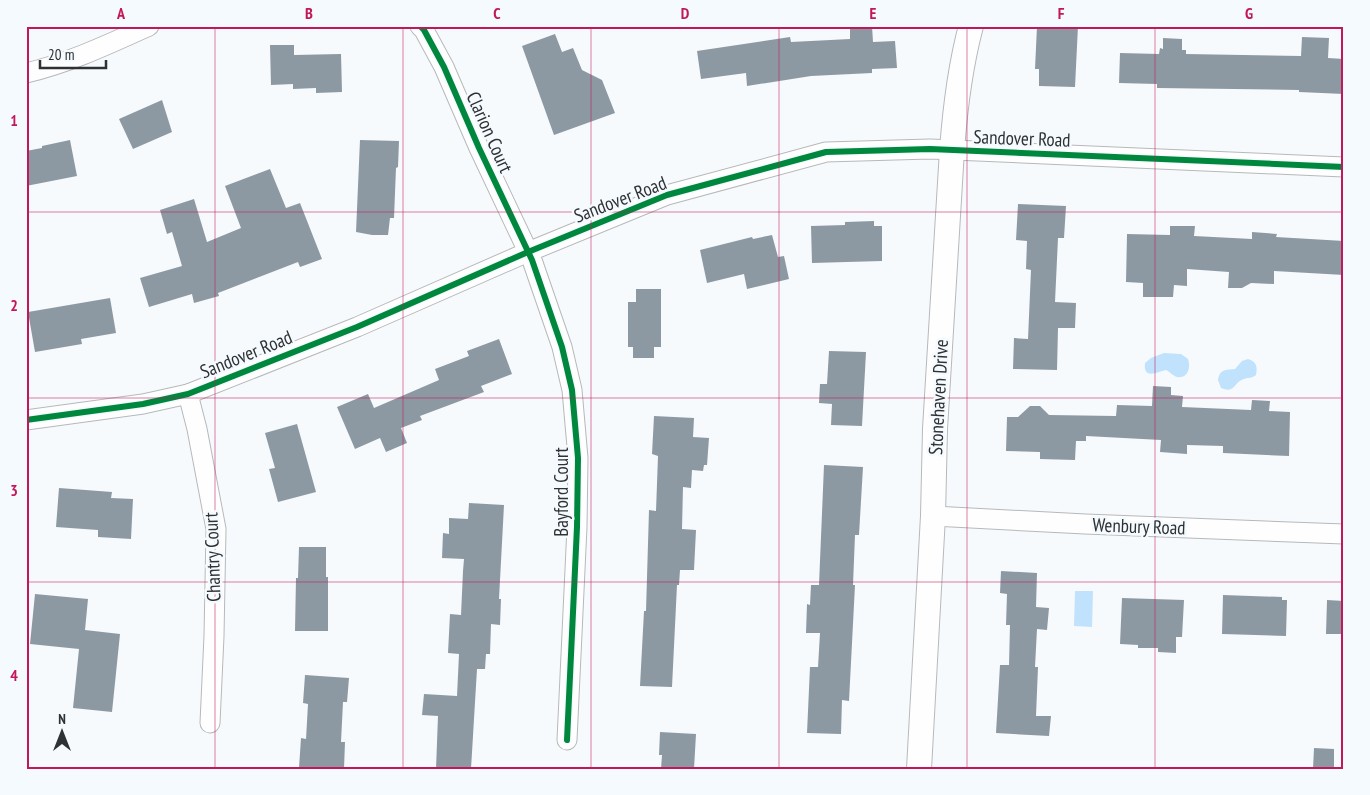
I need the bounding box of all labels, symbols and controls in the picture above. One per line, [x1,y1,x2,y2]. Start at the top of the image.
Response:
text: A [116,3,126,23]
text: B [305,3,313,23]
text: C [493,3,501,23]
text: D [681,3,690,23]
text: E [870,3,877,23]
text: F [1058,3,1065,23]
text: G [1245,3,1253,23]
scale bar [40,38,106,70]
text: 20 m [48,45,74,64]
street label: Clarion Court [462,88,519,177]
text: 1 [10,110,18,130]
street label: Sandover Road [973,124,1071,152]
street label: Sandover Road [570,170,670,228]
text: 2 [10,295,18,315]
street label: Sandover Road [196,325,296,383]
street label: Stonehaven Drive [923,338,953,455]
street label: Bayford Court [549,446,573,537]
text: 3 [10,480,18,500]
street label: Chantry Court [198,511,226,602]
street label: Wenbury Road [1092,512,1186,540]
text: 4 [10,665,18,685]
north arrow [38,708,88,758]
text: N [58,710,66,728]

